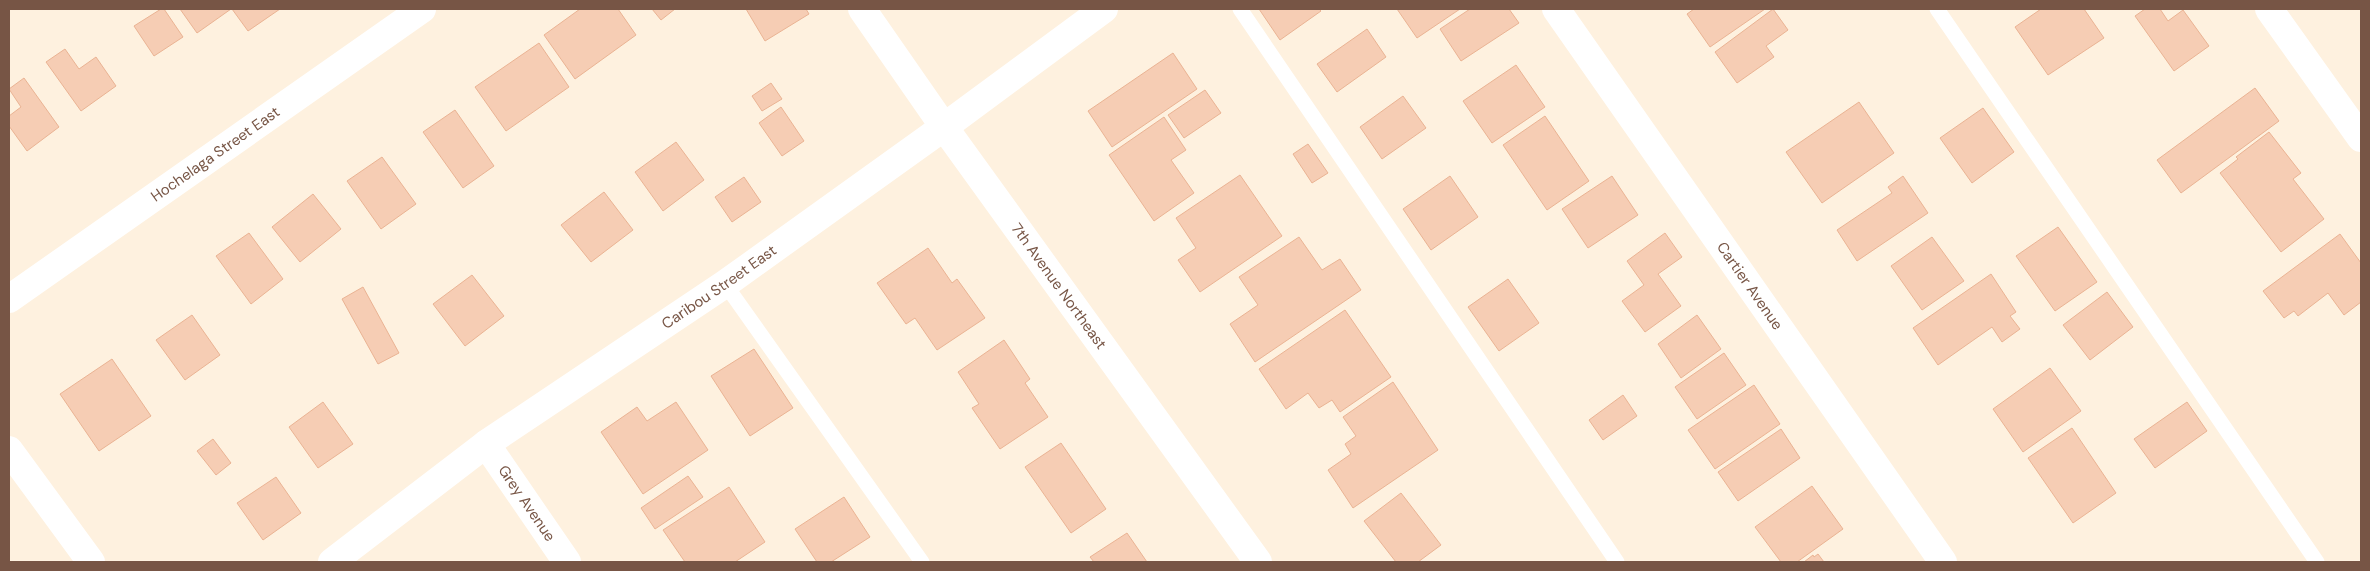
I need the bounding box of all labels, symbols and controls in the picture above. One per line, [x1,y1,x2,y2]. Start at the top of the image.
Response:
street label: Hochelaga Street East [147,102,284,206]
street label: 7th Avenue Northeast [1007,219,1111,353]
street label: Cartier Avenue [1712,238,1788,334]
street label: Caribou Street East [658,240,781,334]
street label: Grey Avenue [494,461,560,545]

